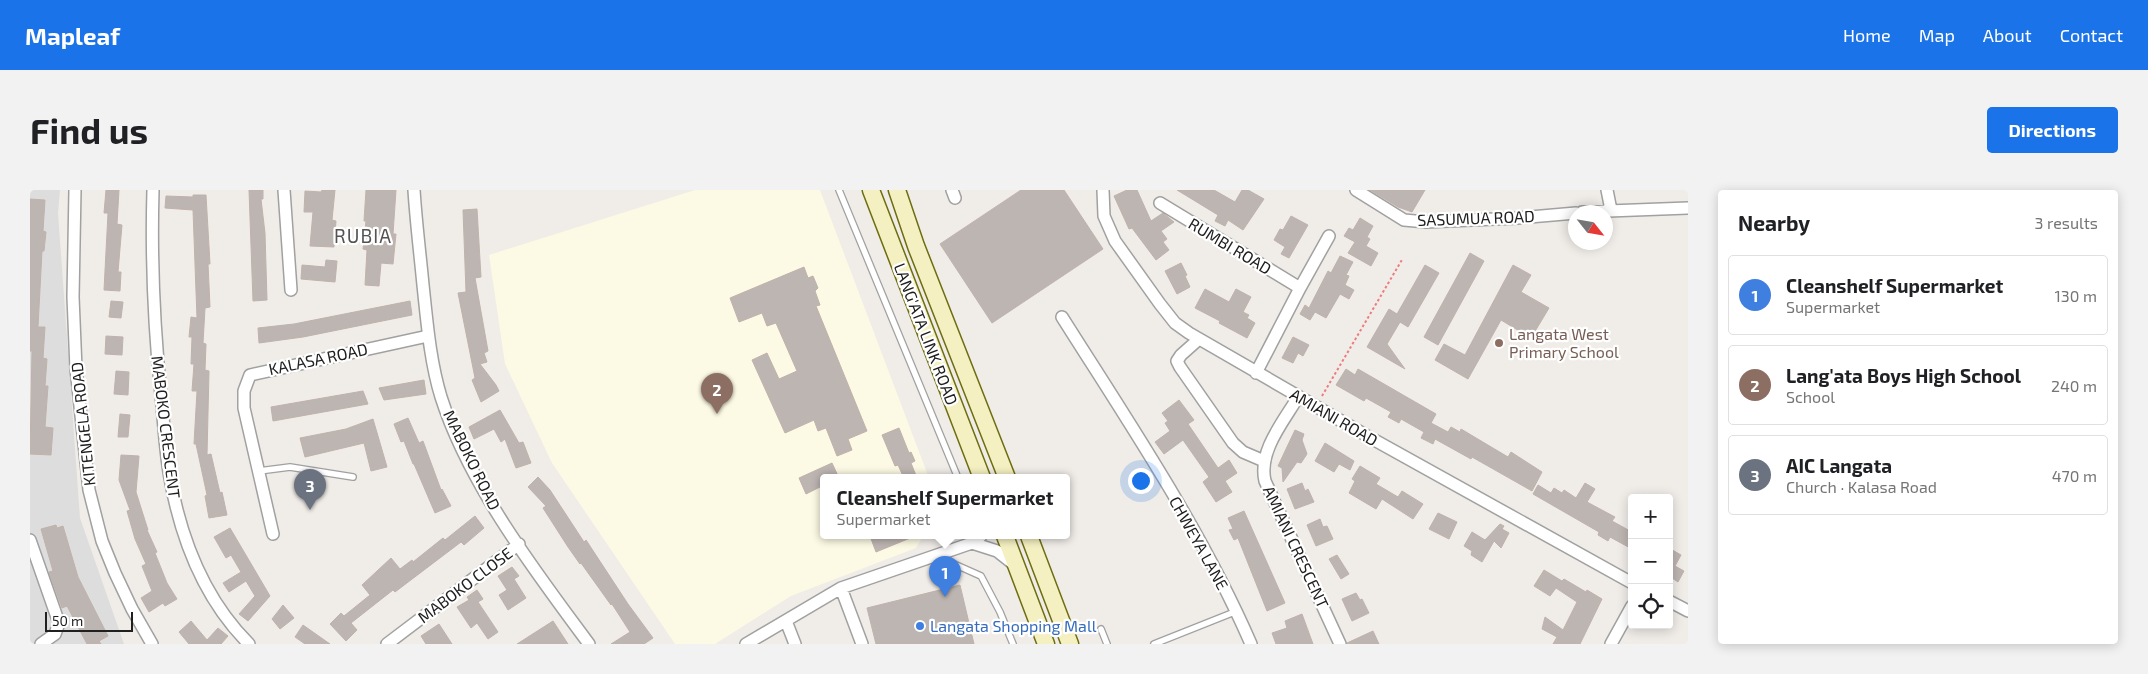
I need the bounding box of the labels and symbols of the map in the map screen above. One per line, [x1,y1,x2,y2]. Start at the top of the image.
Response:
north arrow [1568,205,1613,250]
street label: SASUMUA ROAD [1417,206,1535,229]
street label: RUMBI ROAD [1185,213,1275,278]
district label: RUBIA [334,224,392,247]
street label: LANG'ATA LINK ROAD [891,260,962,407]
place label: Langata West Primary School [1509,324,1619,361]
marker: Langata West Primary School [1493,337,1505,349]
street label: KALASA ROAD [267,339,369,378]
street label: MABOKO CRESCENT [148,355,185,499]
street label: KITENGELA ROAD [67,361,98,487]
pin: 2 [701,373,733,414]
street label: AMIANI ROAD [1287,384,1382,449]
street label: MABOKO ROAD [440,407,505,513]
your location [1128,468,1154,494]
pin: 3 [294,469,326,510]
street label: AMIANI CRESCENT [1260,483,1333,611]
street label: CHWEYA LANE [1166,493,1233,593]
street label: MABOKO CLOSE [414,543,516,626]
pin: 1 [929,556,961,597]
scale bar [45,609,132,632]
place label: Langata Shopping Mall [930,616,1097,635]
marker: Langata Shopping Mall [914,620,926,632]

